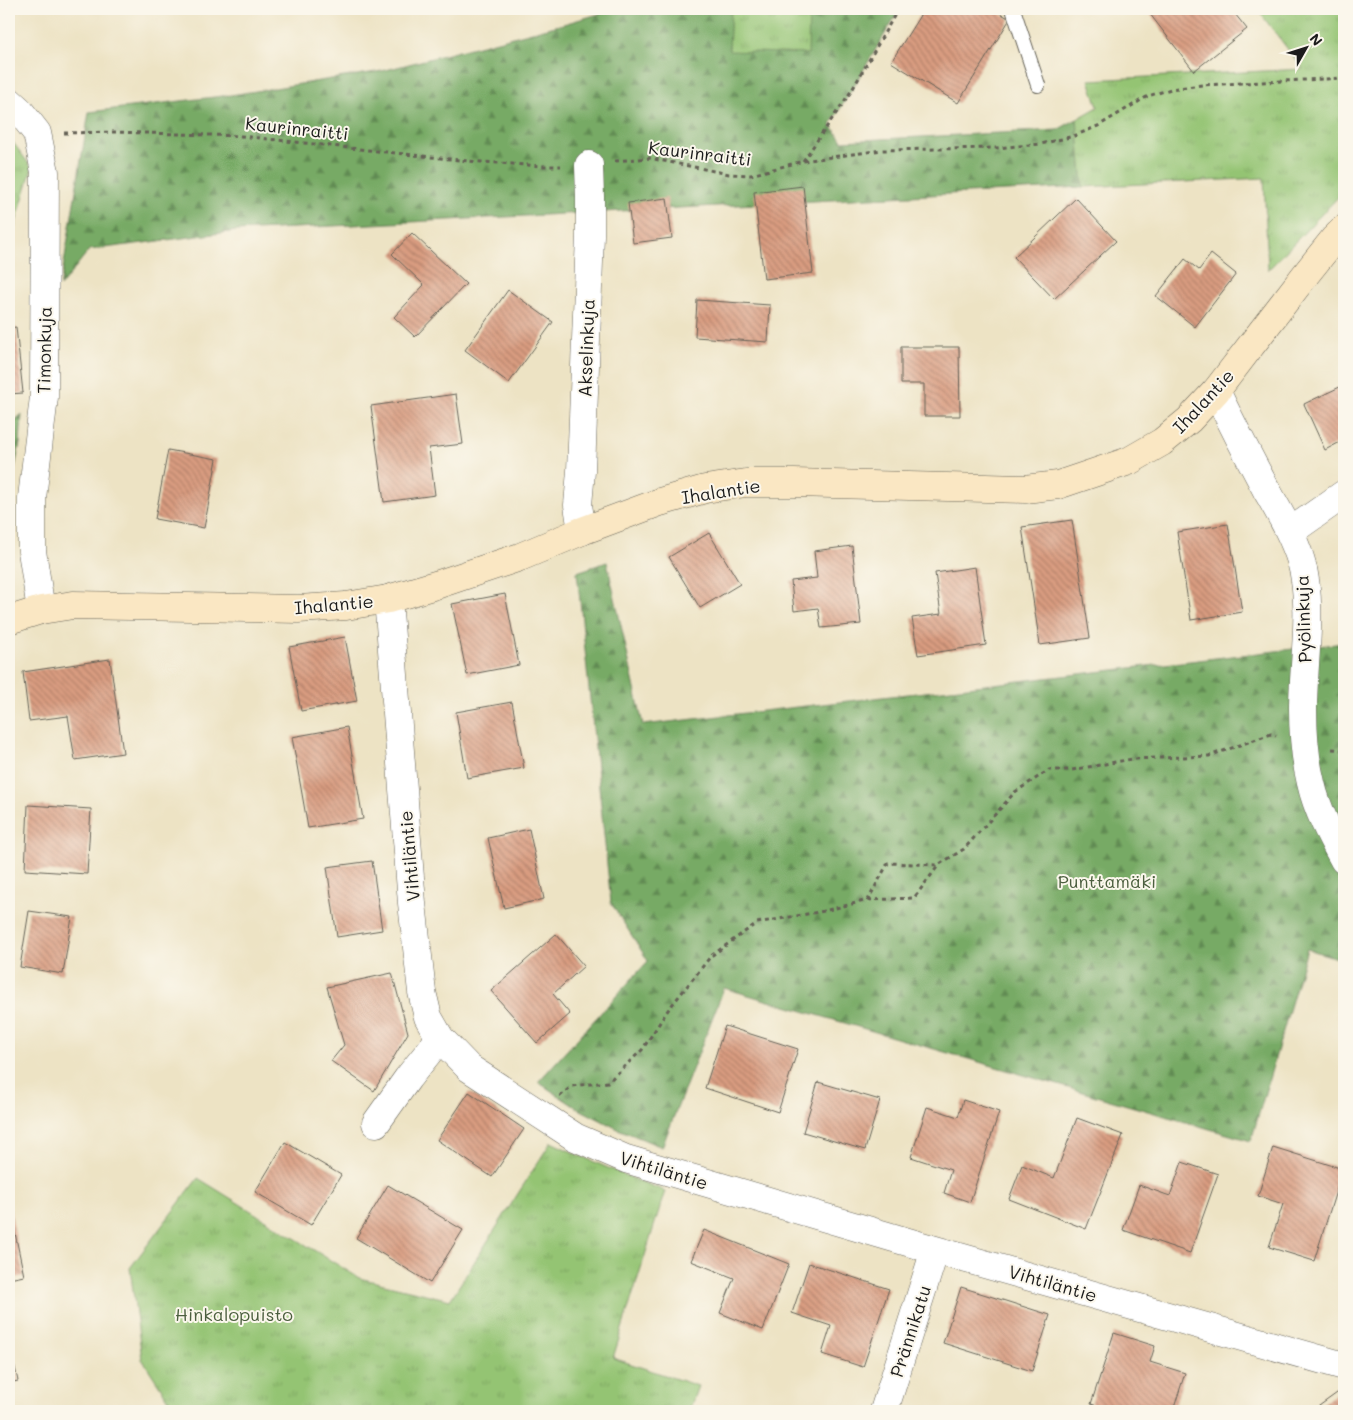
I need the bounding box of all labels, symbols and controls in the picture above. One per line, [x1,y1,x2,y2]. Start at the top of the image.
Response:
north arrow [1280,22,1330,72]
text: N [1306,29,1327,50]
street label: Kaurinraitti [244,111,350,145]
street label: Kaurinraitti [647,135,753,171]
street label: Akselinkuja [572,298,600,398]
street label: Timonkuja [31,306,57,394]
street label: Ihalantie [1167,364,1239,438]
street label: Ihalantie [680,473,762,509]
street label: Pyölinkuja [1289,575,1317,663]
street label: Ihalantie [293,589,375,619]
street label: Vihtiläntie [393,810,425,902]
park label: Punttamäki [1058,869,1156,893]
street label: Vihtiläntie [617,1145,711,1195]
street label: Vihtiläntie [1006,1259,1100,1307]
street label: Prännikatu [884,1282,936,1380]
park label: Hinkalopuisto [175,1302,293,1326]

